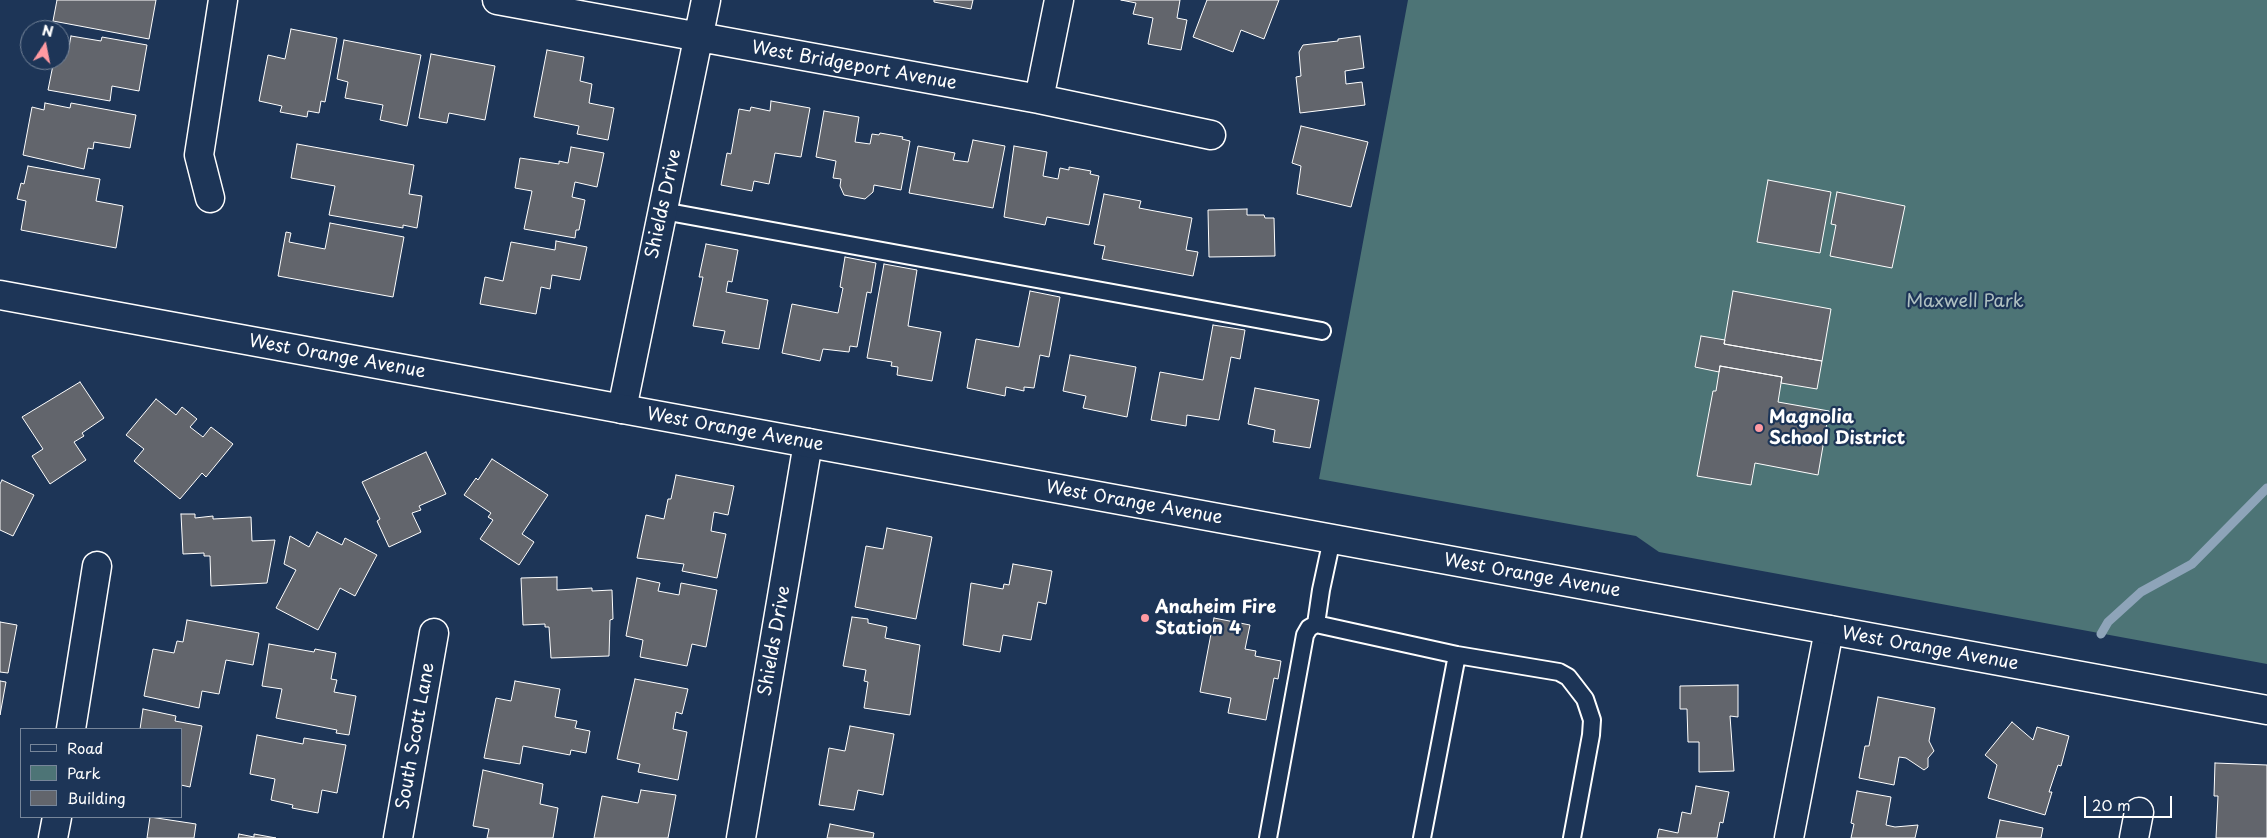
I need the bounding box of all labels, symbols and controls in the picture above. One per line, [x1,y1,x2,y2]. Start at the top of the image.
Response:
text: N [40,19,55,42]
north arrow [20,20,70,70]
street label: West Bridgeport Avenue [750,37,958,95]
street label: Shields Drive [642,147,686,261]
park label: Maxwell Park [1906,291,2024,313]
street label: West Orange Avenue [247,331,427,383]
street label: West Orange Avenue [645,404,825,456]
place label: Magnolia School District [1769,407,1905,449]
marker: Magnolia School District [1753,422,1765,434]
street label: West Orange Avenue [1044,477,1224,529]
street label: West Orange Avenue [1442,550,1622,602]
street label: Shields Drive [755,584,795,698]
place label: Anaheim Fire Station 4 [1155,597,1276,640]
marker: Anaheim Fire Station 4 [1139,612,1151,624]
street label: West Orange Avenue [1840,623,2020,675]
street label: South Scott Lane [392,661,440,811]
legend [20,728,182,818]
text: Road [67,736,103,759]
text: Park [67,761,101,784]
text: Building [67,786,126,809]
scale bar [2087,786,2174,818]
text: 20 m [2092,793,2131,816]

